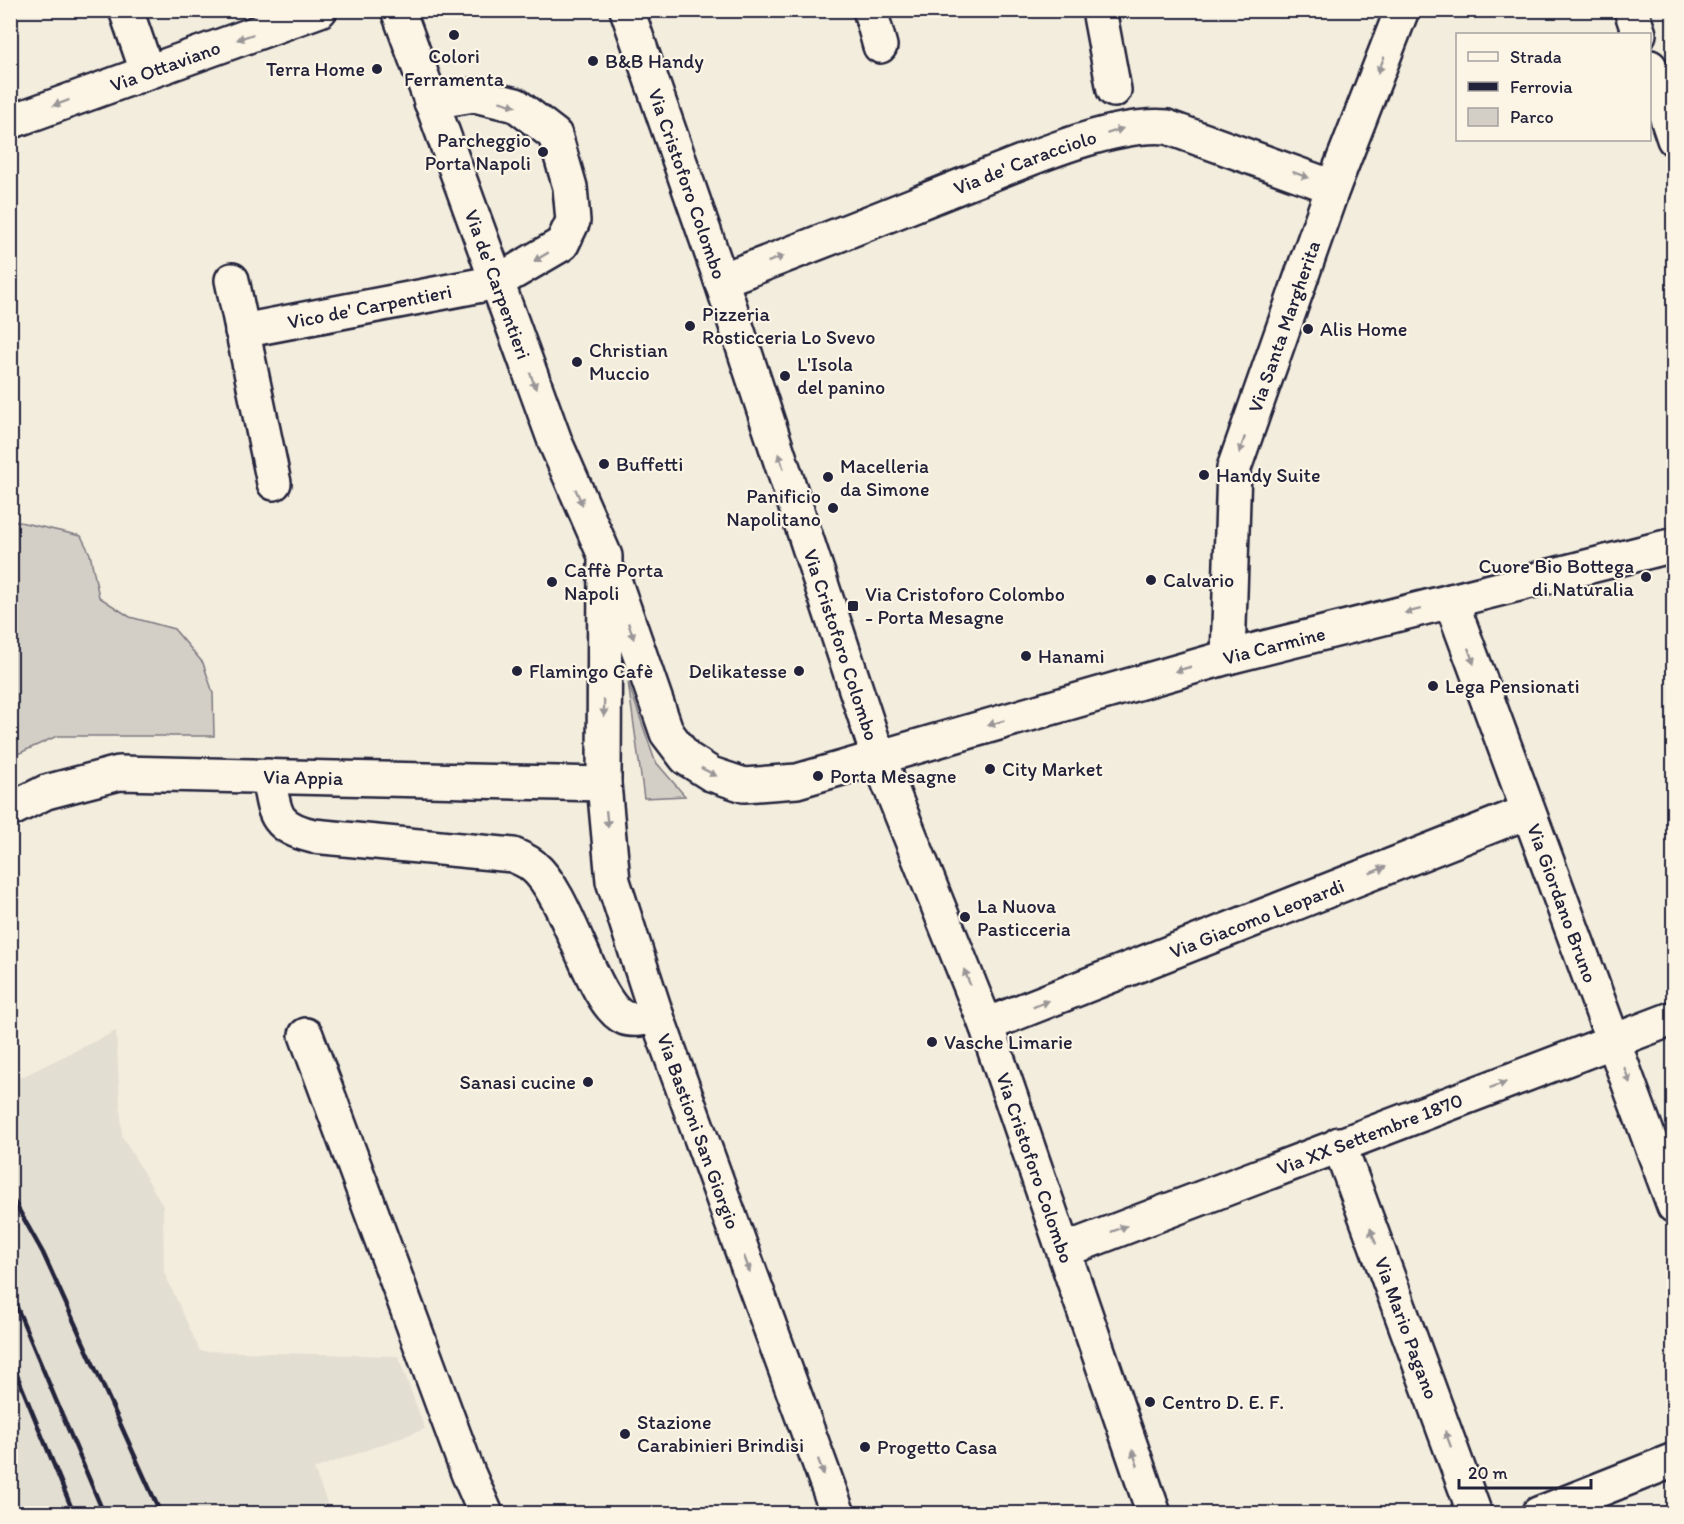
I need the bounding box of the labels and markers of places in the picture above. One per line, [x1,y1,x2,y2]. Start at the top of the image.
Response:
marker: Colori Ferramenta [447,28,461,42]
place label: Colori Ferramenta [404,44,505,91]
place label: B&B Handy [605,49,704,73]
marker: B&B Handy [586,54,600,68]
place label: Terra Home [266,57,365,81]
marker: Terra Home [370,62,384,76]
place label: Parcheggio Porta Napoli [425,128,531,175]
marker: Parcheggio Porta Napoli [536,145,550,159]
place label: Pizzeria Rosticceria Lo Svevo [702,302,875,349]
place label: Alis Home [1320,317,1407,341]
marker: Pizzeria Rosticceria Lo Svevo [683,319,697,333]
marker: Alis Home [1301,322,1315,336]
place label: Christian Muccio [589,338,668,385]
place label: L'Isola del panino [797,352,885,399]
marker: Christian Muccio [570,355,584,369]
marker: L'Isola del panino [778,369,792,383]
place label: Buffetti [616,452,683,476]
place label: Macelleria da Simone [840,454,929,501]
marker: Buffetti [597,457,611,471]
place label: Handy Suite [1216,463,1321,487]
marker: Handy Suite [1197,468,1211,482]
marker: Macelleria da Simone [821,470,835,484]
place label: Panificio Napolitano [726,484,821,531]
marker: Panificio Napolitano [826,501,840,515]
place label: Cuore Bio Bottega di Naturalia [1478,554,1635,601]
place label: Caffè Porta Napoli [564,558,664,605]
place label: Calvario [1163,568,1234,592]
marker: Cuore Bio Bottega di Naturalia [1639,570,1653,584]
marker: Calvario [1144,573,1158,587]
marker: Caffè Porta Napoli [545,575,559,589]
place label: Via Cristoforo Colombo - Porta Mesagne [865,582,1065,629]
marker: Via Cristoforo Colombo - Porta Mesagne [846,599,860,613]
place label: Hanami [1038,644,1105,668]
marker: Hanami [1019,649,1033,663]
place label: Flamingo Cafè [529,659,653,683]
place label: Delikatesse [689,659,787,683]
marker: Flamingo Cafè [510,664,524,678]
marker: Delikatesse [792,664,806,678]
place label: Lega Pensionati [1445,674,1580,698]
marker: Lega Pensionati [1426,679,1440,693]
place label: City Market [1002,757,1103,781]
marker: City Market [983,762,997,776]
place label: Porta Mesagne [830,764,956,788]
marker: Porta Mesagne [811,769,825,783]
place label: La Nuova Pasticceria [977,894,1071,941]
marker: La Nuova Pasticceria [958,910,972,924]
place label: Vasche Limarie [944,1030,1073,1054]
marker: Vasche Limarie [925,1035,939,1049]
place label: Sanasi cucine [459,1070,576,1094]
marker: Sanasi cucine [581,1075,595,1089]
place label: Centro D. E. F. [1162,1390,1284,1414]
marker: Centro D. E. F. [1143,1395,1157,1409]
place label: Stazione Carabinieri Brindisi [637,1410,804,1457]
marker: Stazione Carabinieri Brindisi [618,1427,632,1441]
place label: Progetto Casa [877,1435,997,1459]
marker: Progetto Casa [858,1440,872,1454]

